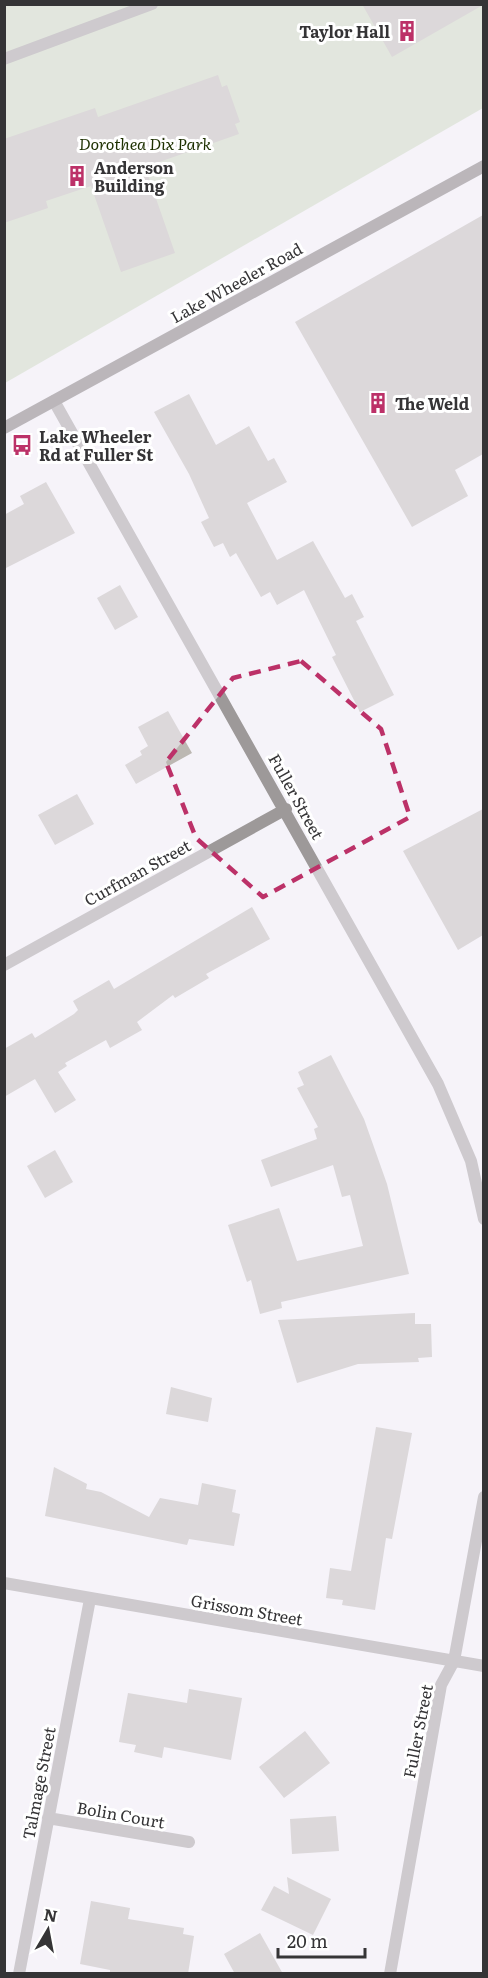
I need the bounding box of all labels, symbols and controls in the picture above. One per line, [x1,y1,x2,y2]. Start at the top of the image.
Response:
place label: Taylor Hall [299,19,390,43]
building icon: Taylor Hall [395,19,419,43]
park label: Dorothea Dix Park [79,131,212,155]
place label: Anderson Building [94,155,174,197]
building icon: Anderson Building [65,164,89,188]
street label: Lake Wheeler Road [166,236,306,328]
building icon: The Weld [366,391,390,415]
place label: The Weld [395,391,470,415]
place label: Lake Wheeler Rd at Fuller St [39,424,153,466]
bus stop icon: Lake Wheeler Rd at Fuller St [10,433,34,457]
street label: Fuller Street [263,749,331,844]
street label: Curfman Street [79,833,195,911]
street label: Grissom Street [189,1587,305,1631]
street label: Fuller Street [396,1682,438,1780]
street label: Talmage Street [15,1724,61,1842]
street label: Bolin Court [75,1794,167,1834]
north arrow [18,1900,78,1960]
text: N [42,1901,59,1927]
scale bar [278,1921,365,1959]
text: 20 m [287,1927,328,1954]

